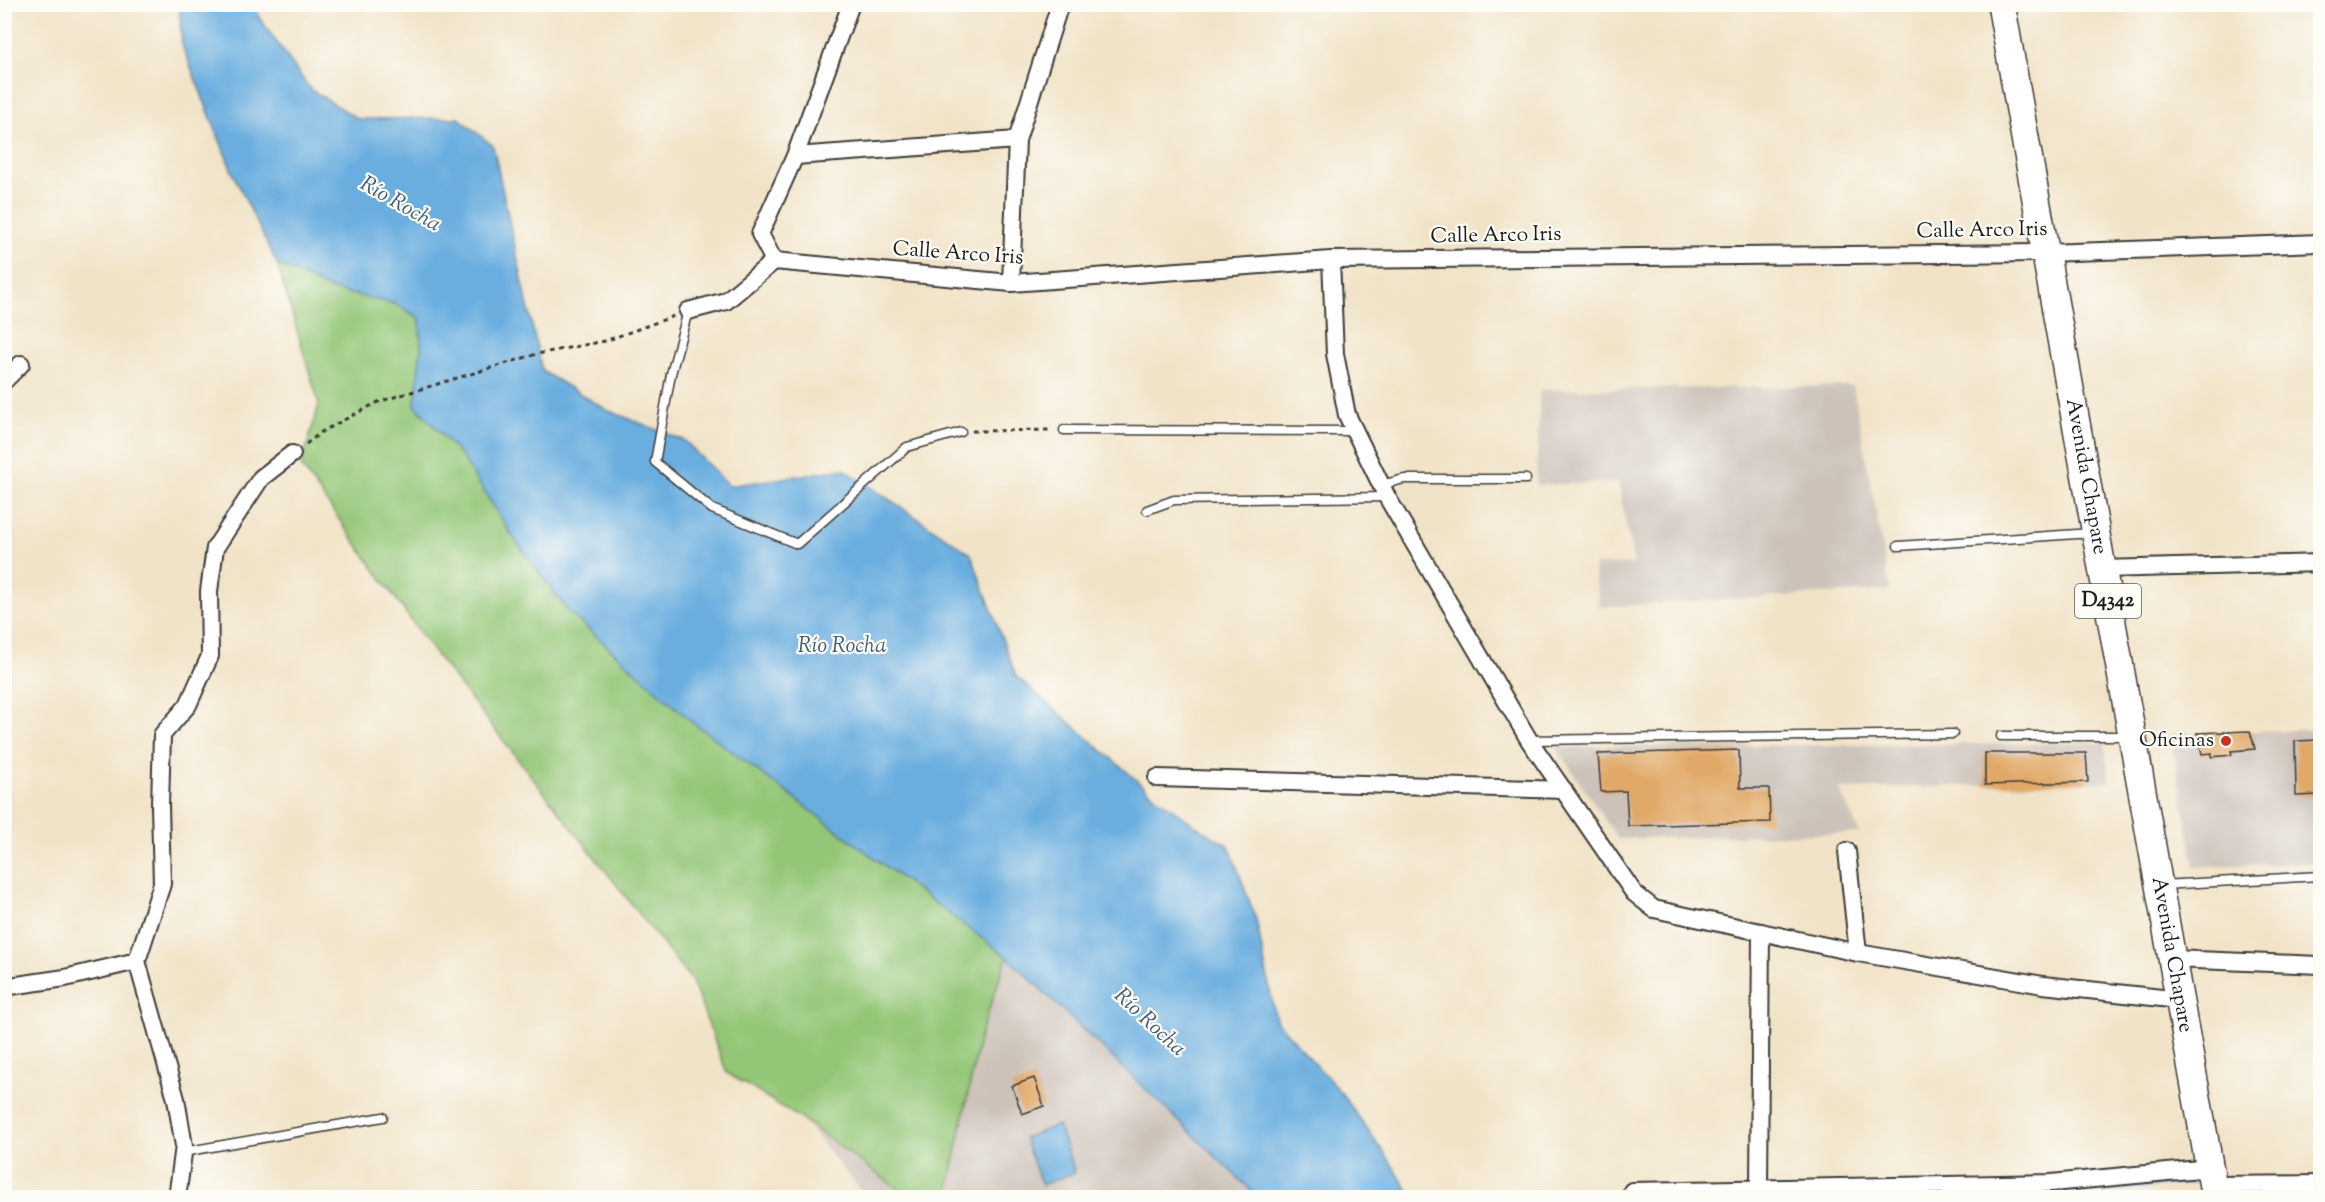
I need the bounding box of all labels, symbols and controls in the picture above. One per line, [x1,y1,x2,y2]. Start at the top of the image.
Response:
water label: Río Rocha [354,169,446,241]
street label: Calle Arco Iris [1916,215,2048,247]
street label: Calle Arco Iris [1430,220,1562,252]
street label: Calle Arco Iris [892,234,1024,274]
street label: Avenida Chapare [2057,396,2114,557]
road number: D4342 [2075,584,2141,618]
water label: Río Rocha [798,631,886,663]
place label: Oficinas [2139,726,2214,756]
marker: Oficinas [2219,734,2233,748]
street label: Avenida Chapare [2143,874,2200,1035]
water label: Río Rocha [1106,981,1192,1065]

